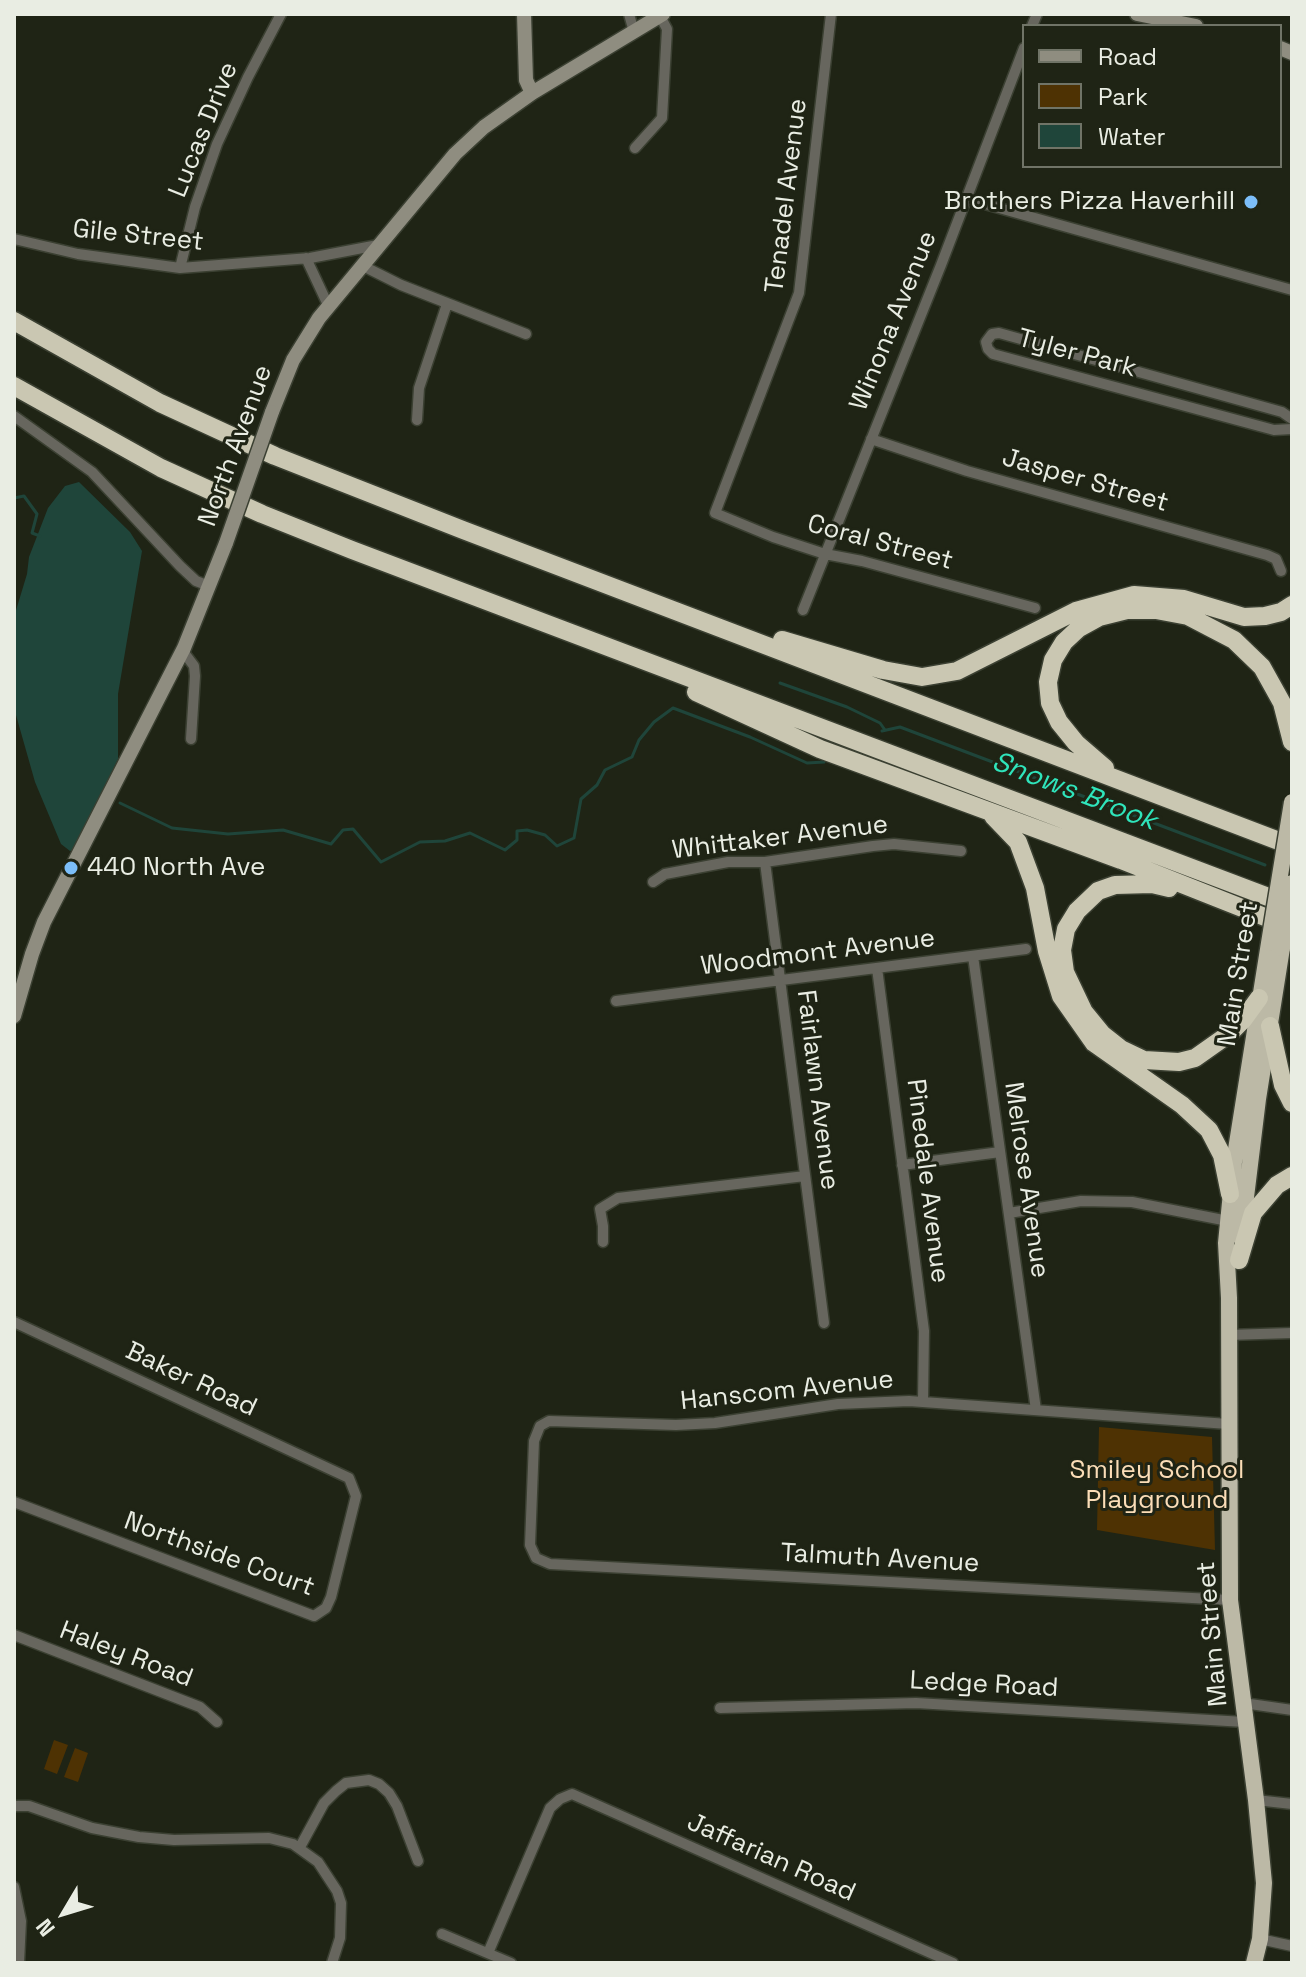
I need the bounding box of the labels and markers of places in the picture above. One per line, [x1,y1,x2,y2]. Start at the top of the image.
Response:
place label: Brothers Pizza Haverhill [944,186,1235,218]
marker: Brothers Pizza Haverhill [1242,193,1260,211]
place label: 440 North Ave [87,852,265,884]
marker: 440 North Ave [62,859,80,877]

